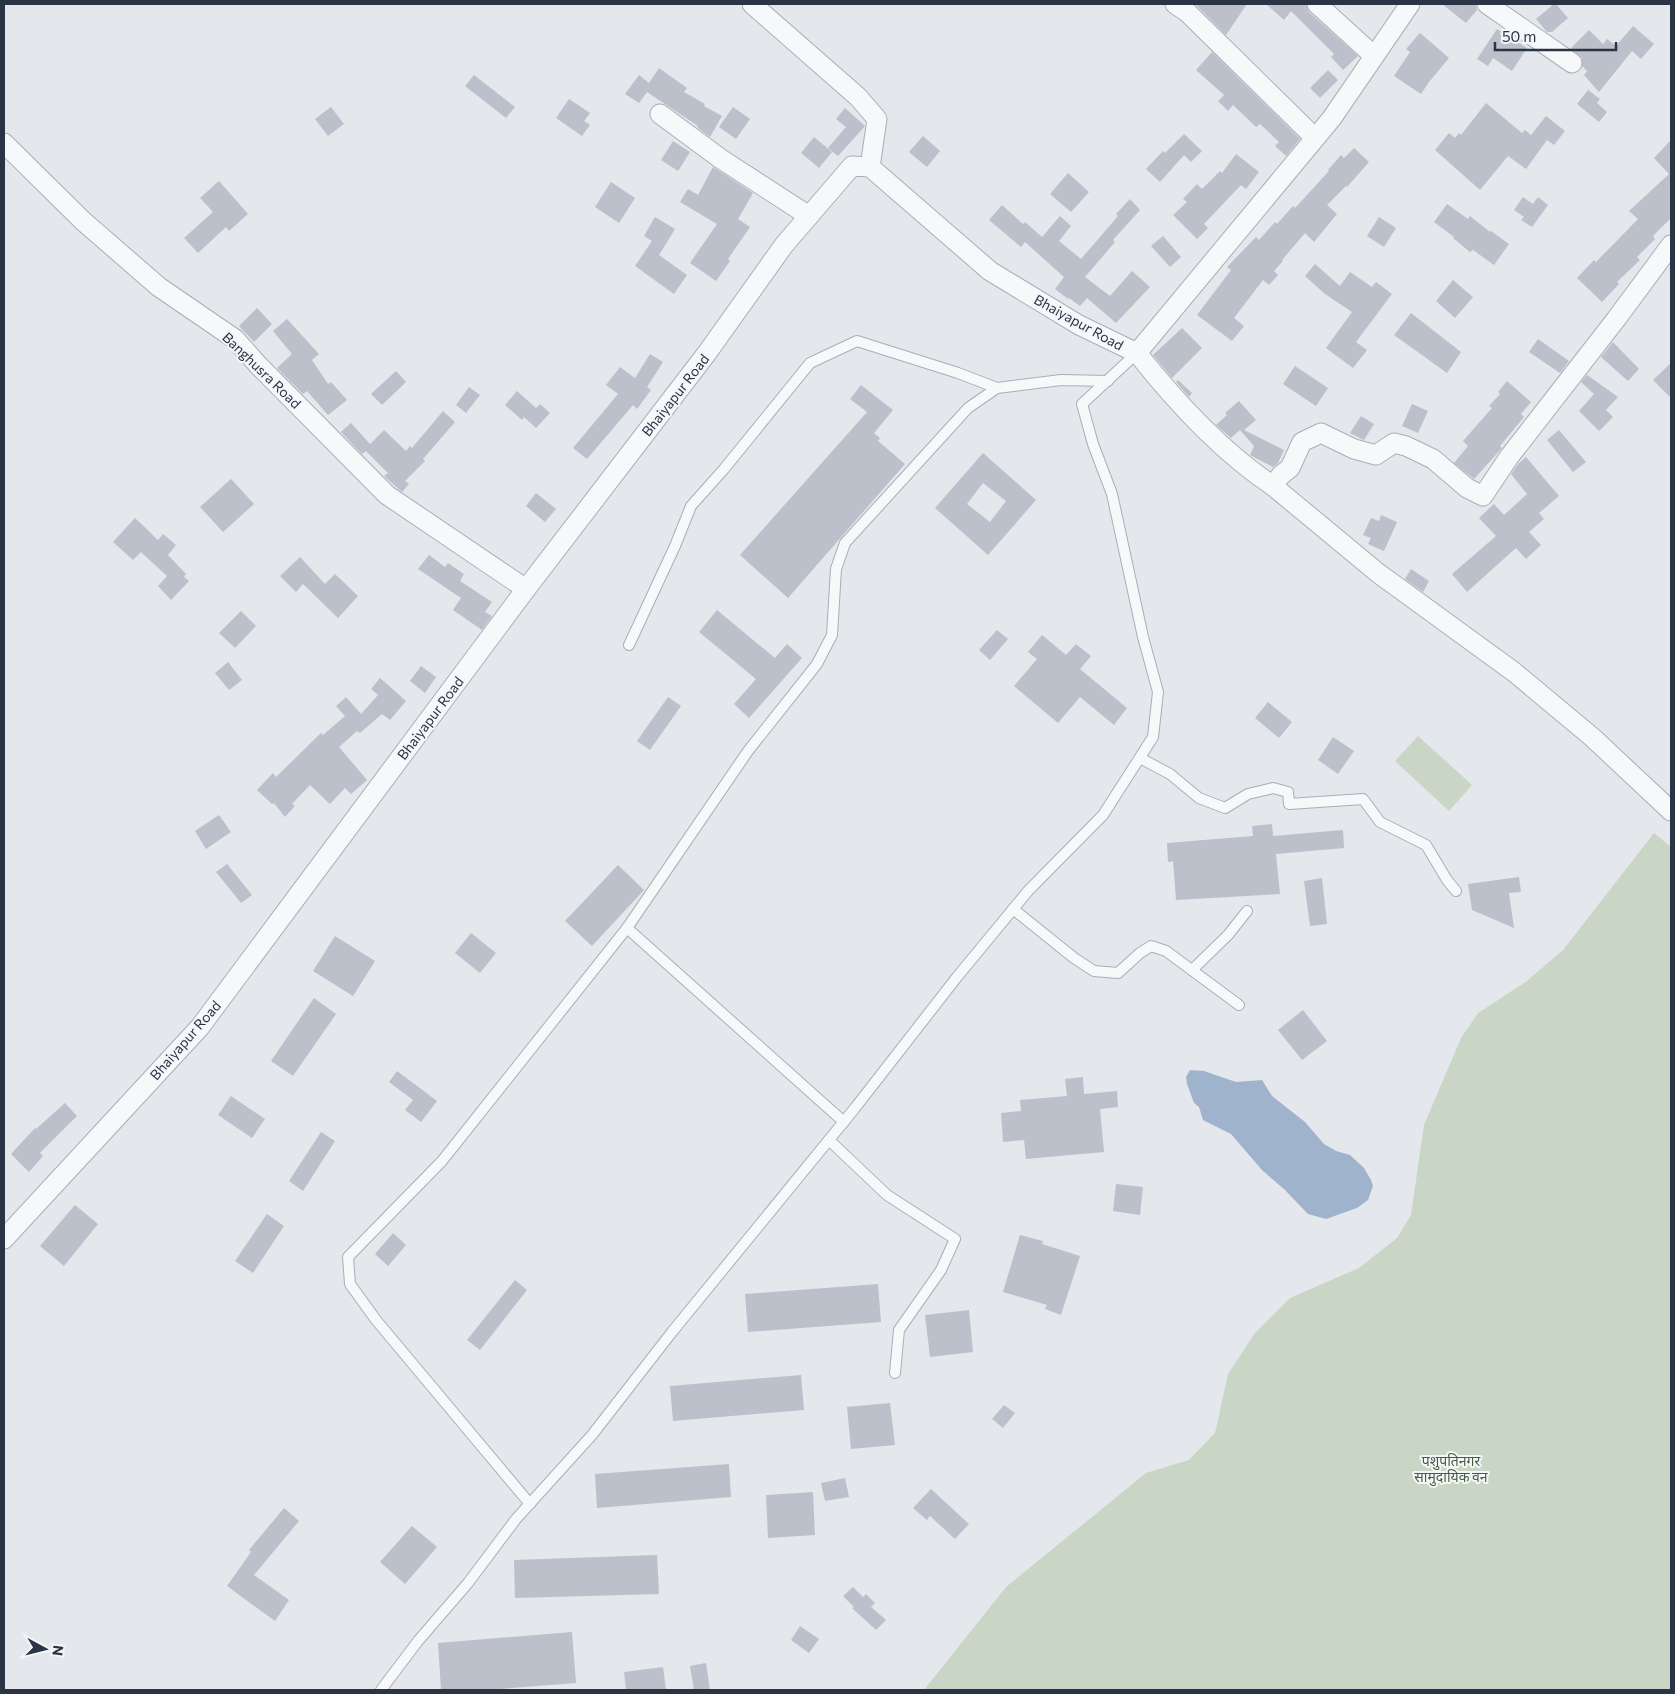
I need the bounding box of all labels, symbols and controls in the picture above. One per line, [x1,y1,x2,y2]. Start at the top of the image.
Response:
scale bar [1495,20,1616,52]
text: 50 m [1502,27,1536,45]
street label: Bhaiyapur Road [1031,290,1127,354]
street label: Banghusra Road [219,328,305,412]
street label: Bhaiyapur Road [638,351,712,439]
street label: Bhaiyapur Road [393,673,467,763]
street label: Bhaiyapur Road [146,997,224,1083]
park label: पशुपतिनगर सामुदायिक वन [1414,1452,1488,1487]
north arrow [20,1624,70,1674]
text: N [49,1644,67,1657]

